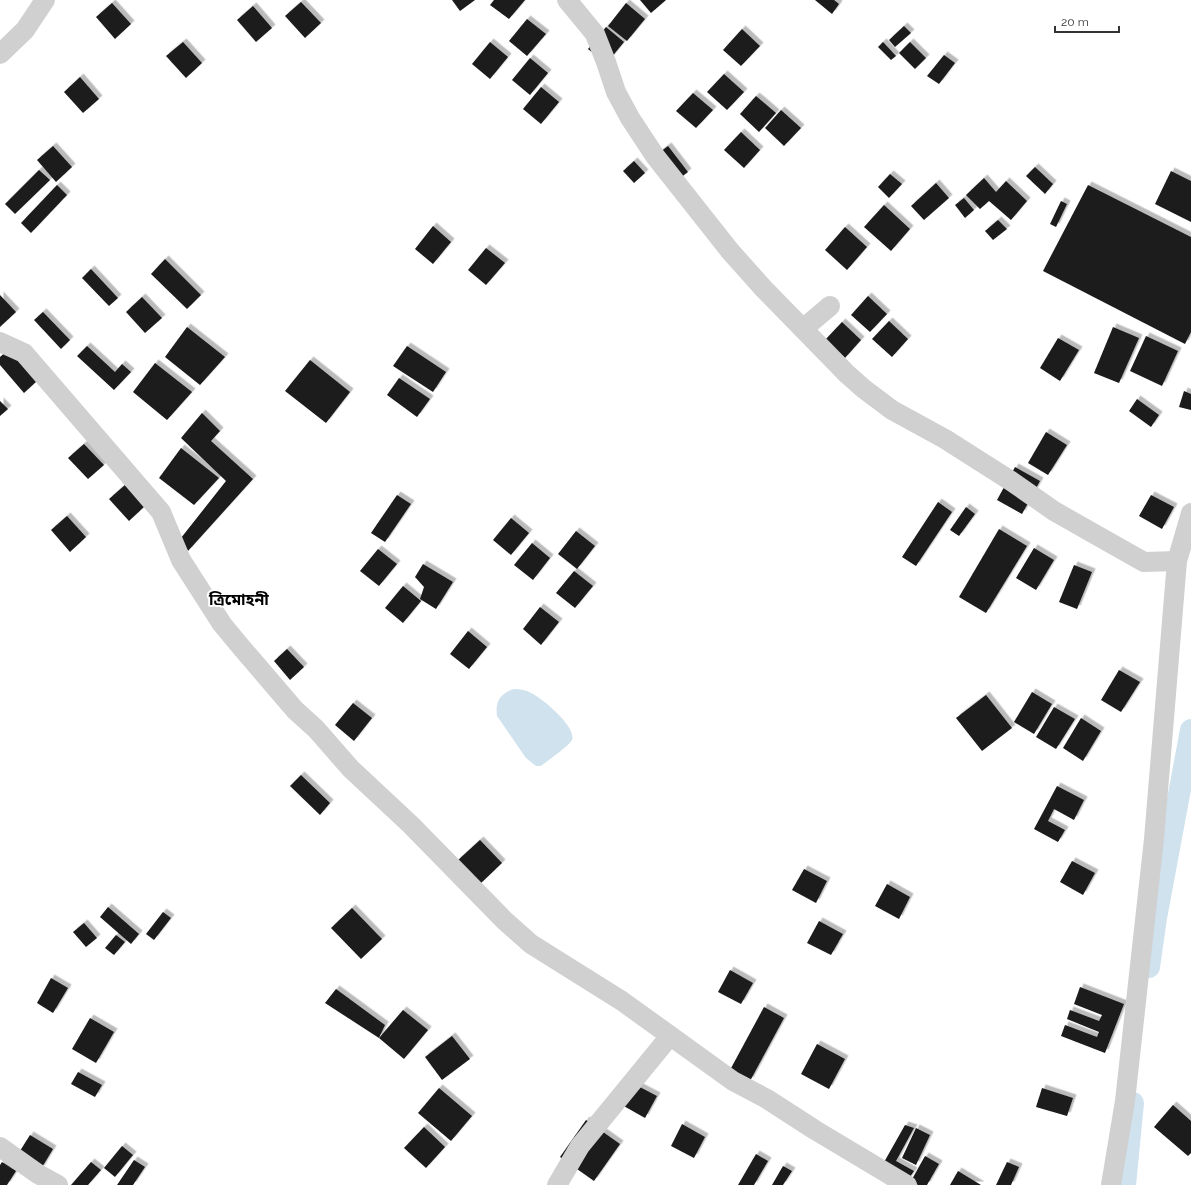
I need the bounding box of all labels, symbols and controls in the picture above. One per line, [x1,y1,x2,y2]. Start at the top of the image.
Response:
scale bar [1055,8,1119,34]
text: 20 m [1061,15,1089,29]
district label: ত্রিমোহনী [208,590,269,609]

